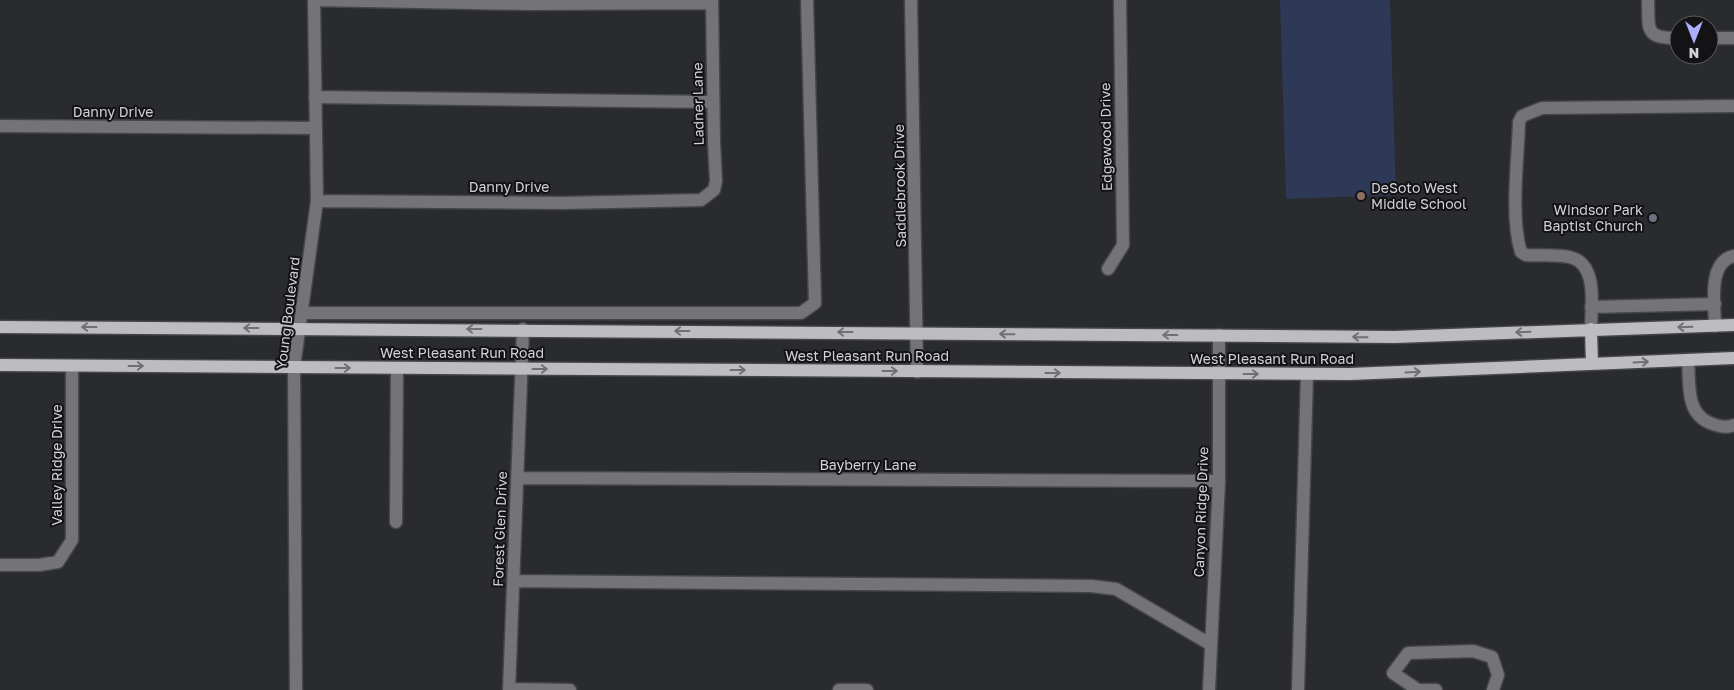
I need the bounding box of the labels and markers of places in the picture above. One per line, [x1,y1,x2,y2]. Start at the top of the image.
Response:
place label: DeSoto West Middle School [1371,179,1466,212]
marker: DeSoto West Middle School [1355,190,1367,202]
place label: Windsor Park Baptist Church [1543,201,1643,234]
marker: Windsor Park Baptist Church [1647,212,1659,224]

